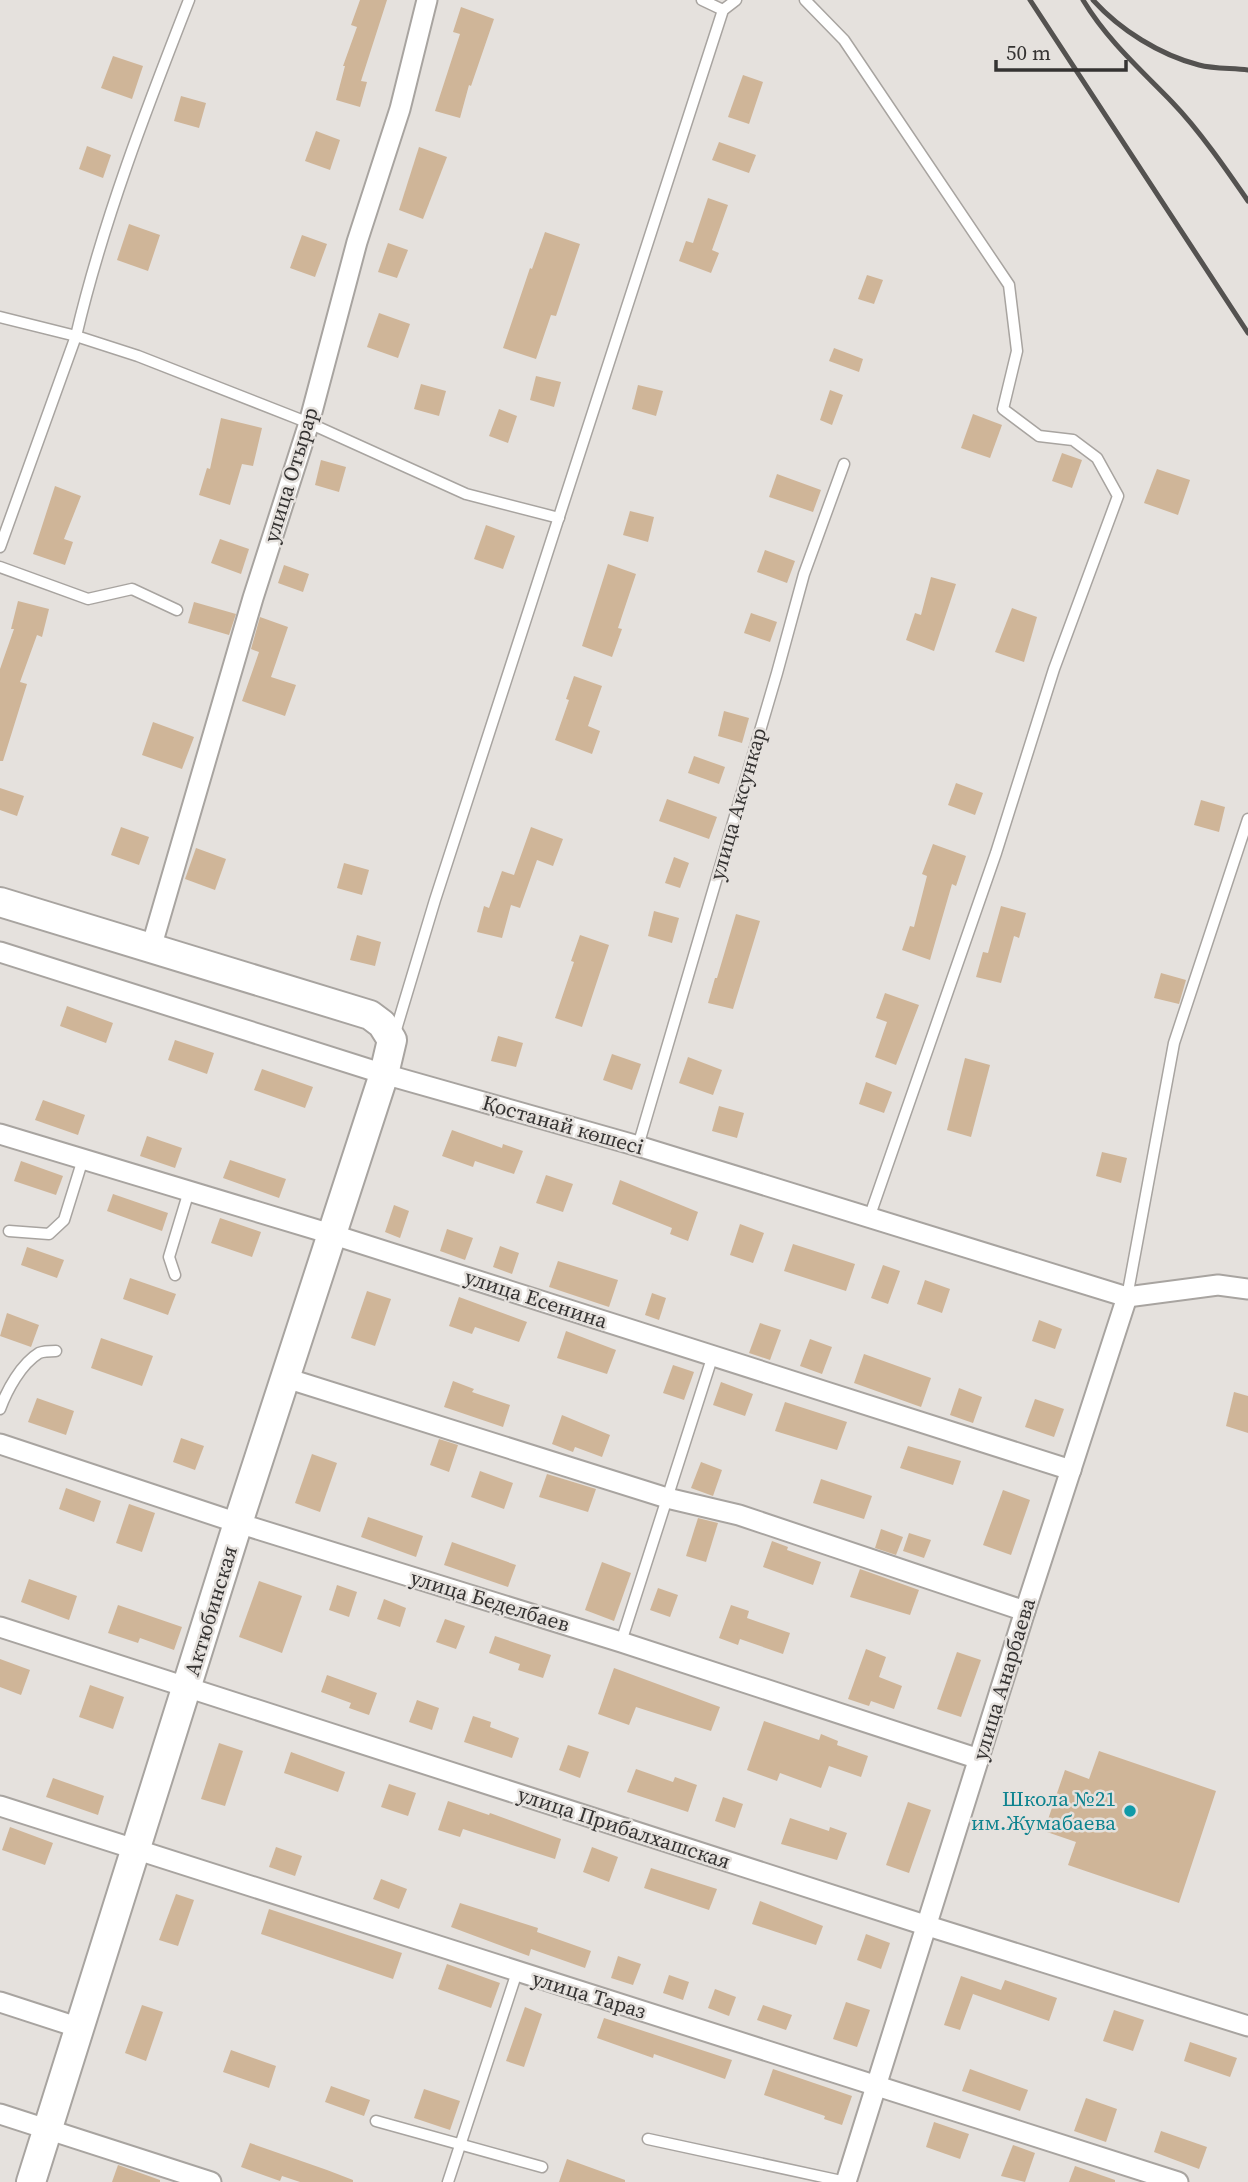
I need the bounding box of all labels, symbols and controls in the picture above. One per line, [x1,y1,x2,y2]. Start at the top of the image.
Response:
scale bar [996,28,1126,72]
text: 50 m [1006,38,1051,67]
street label: улица Отырар [256,404,325,546]
street label: улица Аксункар [702,724,773,883]
street label: Қостанай көшесі [479,1088,647,1161]
street label: улица Есенина [461,1262,612,1335]
street label: Актюбинская [177,1542,244,1680]
street label: улица Беделбаев [407,1563,573,1639]
street label: улица Анарбаева [965,1594,1042,1763]
street label: улица Прибалхашская [514,1779,734,1876]
place label: Школа №21 им.Жумабаева [971,1784,1116,1837]
marker: Школа №21 им.Жумабаева [1122,1803,1138,1819]
street label: улица Тараз [529,1963,650,2026]

